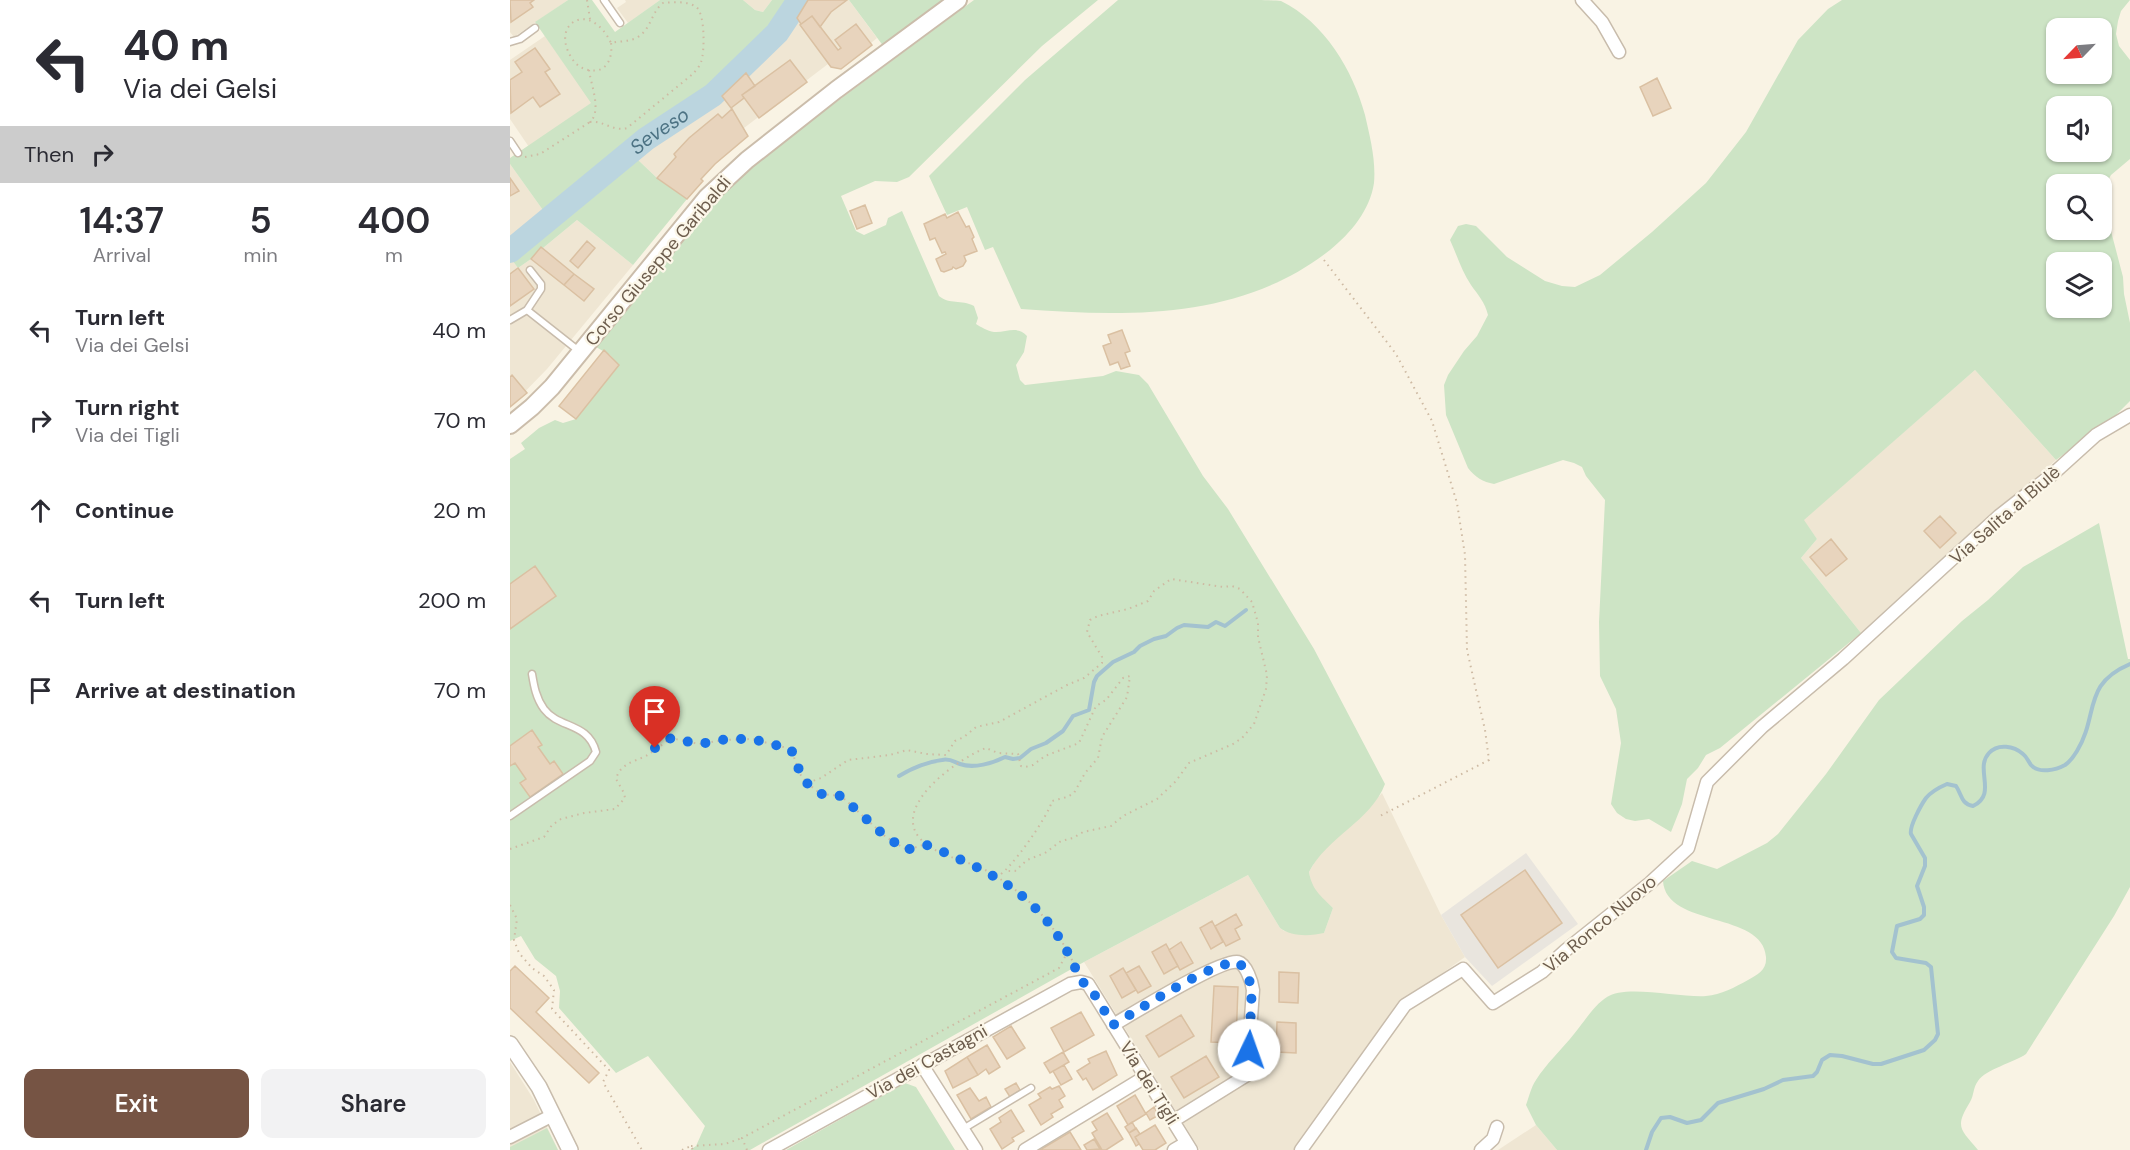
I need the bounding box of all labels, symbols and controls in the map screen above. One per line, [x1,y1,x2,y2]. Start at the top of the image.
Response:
text: 40 m [123,18,229,73]
north arrow [2046,18,2112,84]
map controls [2046,18,2112,318]
icon: left [24,24,102,102]
text: Via dei Gelsi [123,71,277,106]
button: sound [2046,96,2112,162]
water label: Seveso [624,101,694,160]
icon: right [86,138,119,171]
text: Then [24,140,74,169]
street label: Corso Giuseppe Garibaldi [580,171,736,351]
button: search [2046,174,2112,240]
text: 14:37 [80,197,164,244]
text: 5 [250,197,272,244]
text: 400 [357,197,430,244]
text: Arrival [93,242,151,268]
text: min [244,242,278,268]
text: m [385,242,403,268]
button: layers [2046,252,2112,318]
text: Turn left [75,303,165,332]
icon: left [24,314,57,347]
text: 40 m [432,316,486,345]
text: Via dei Gelsi [75,332,189,358]
text: Turn right [75,393,180,422]
icon: right [24,404,57,437]
text: 70 m [434,406,486,435]
text: Via dei Tigli [75,422,180,448]
street label: Via Salita al Biulè [1944,460,2066,570]
icon: ahead [24,494,57,527]
text: Continue [75,496,174,525]
text: 20 m [433,496,486,525]
icon: left [24,584,57,617]
text: Turn left [75,586,165,615]
text: 200 m [418,586,486,615]
icon: arrive [24,674,57,707]
text: Arrive at destination [75,676,296,705]
text: 70 m [434,676,486,705]
pin [629,686,680,748]
icon: arrive [638,695,671,728]
street label: Via Ronco Nuovo [1538,870,1662,978]
position arrow [1217,1018,1281,1082]
street label: Via dei Castagni [862,1019,992,1105]
street label: Via dei Tigli [1114,1037,1184,1129]
button: Exit [24,1069,249,1138]
button: Share [261,1069,486,1138]

